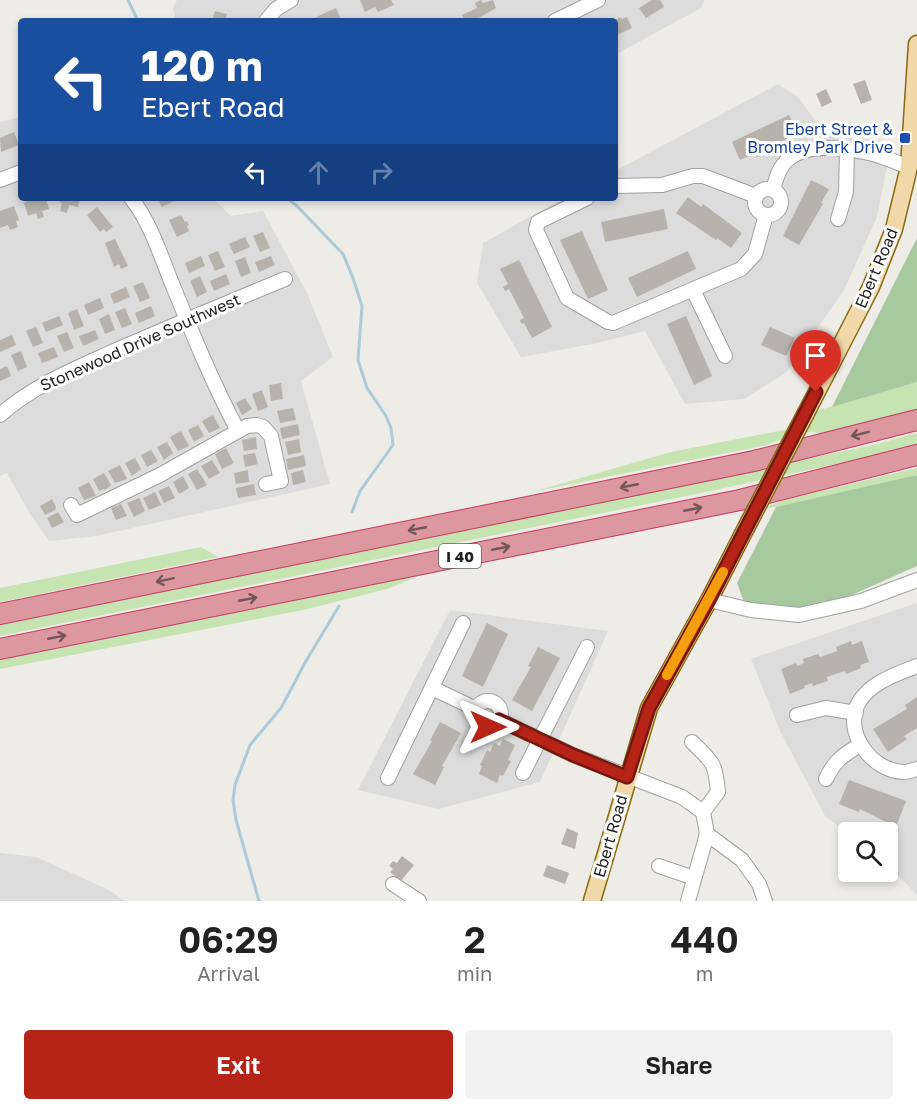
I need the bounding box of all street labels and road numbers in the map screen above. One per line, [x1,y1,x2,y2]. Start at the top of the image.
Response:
street label: Ebert Road [850,225,902,311]
street label: Stonewood Drive Southwest [37,289,243,395]
road number: I 40 [439,544,481,568]
street label: Ebert Road [589,792,631,880]

